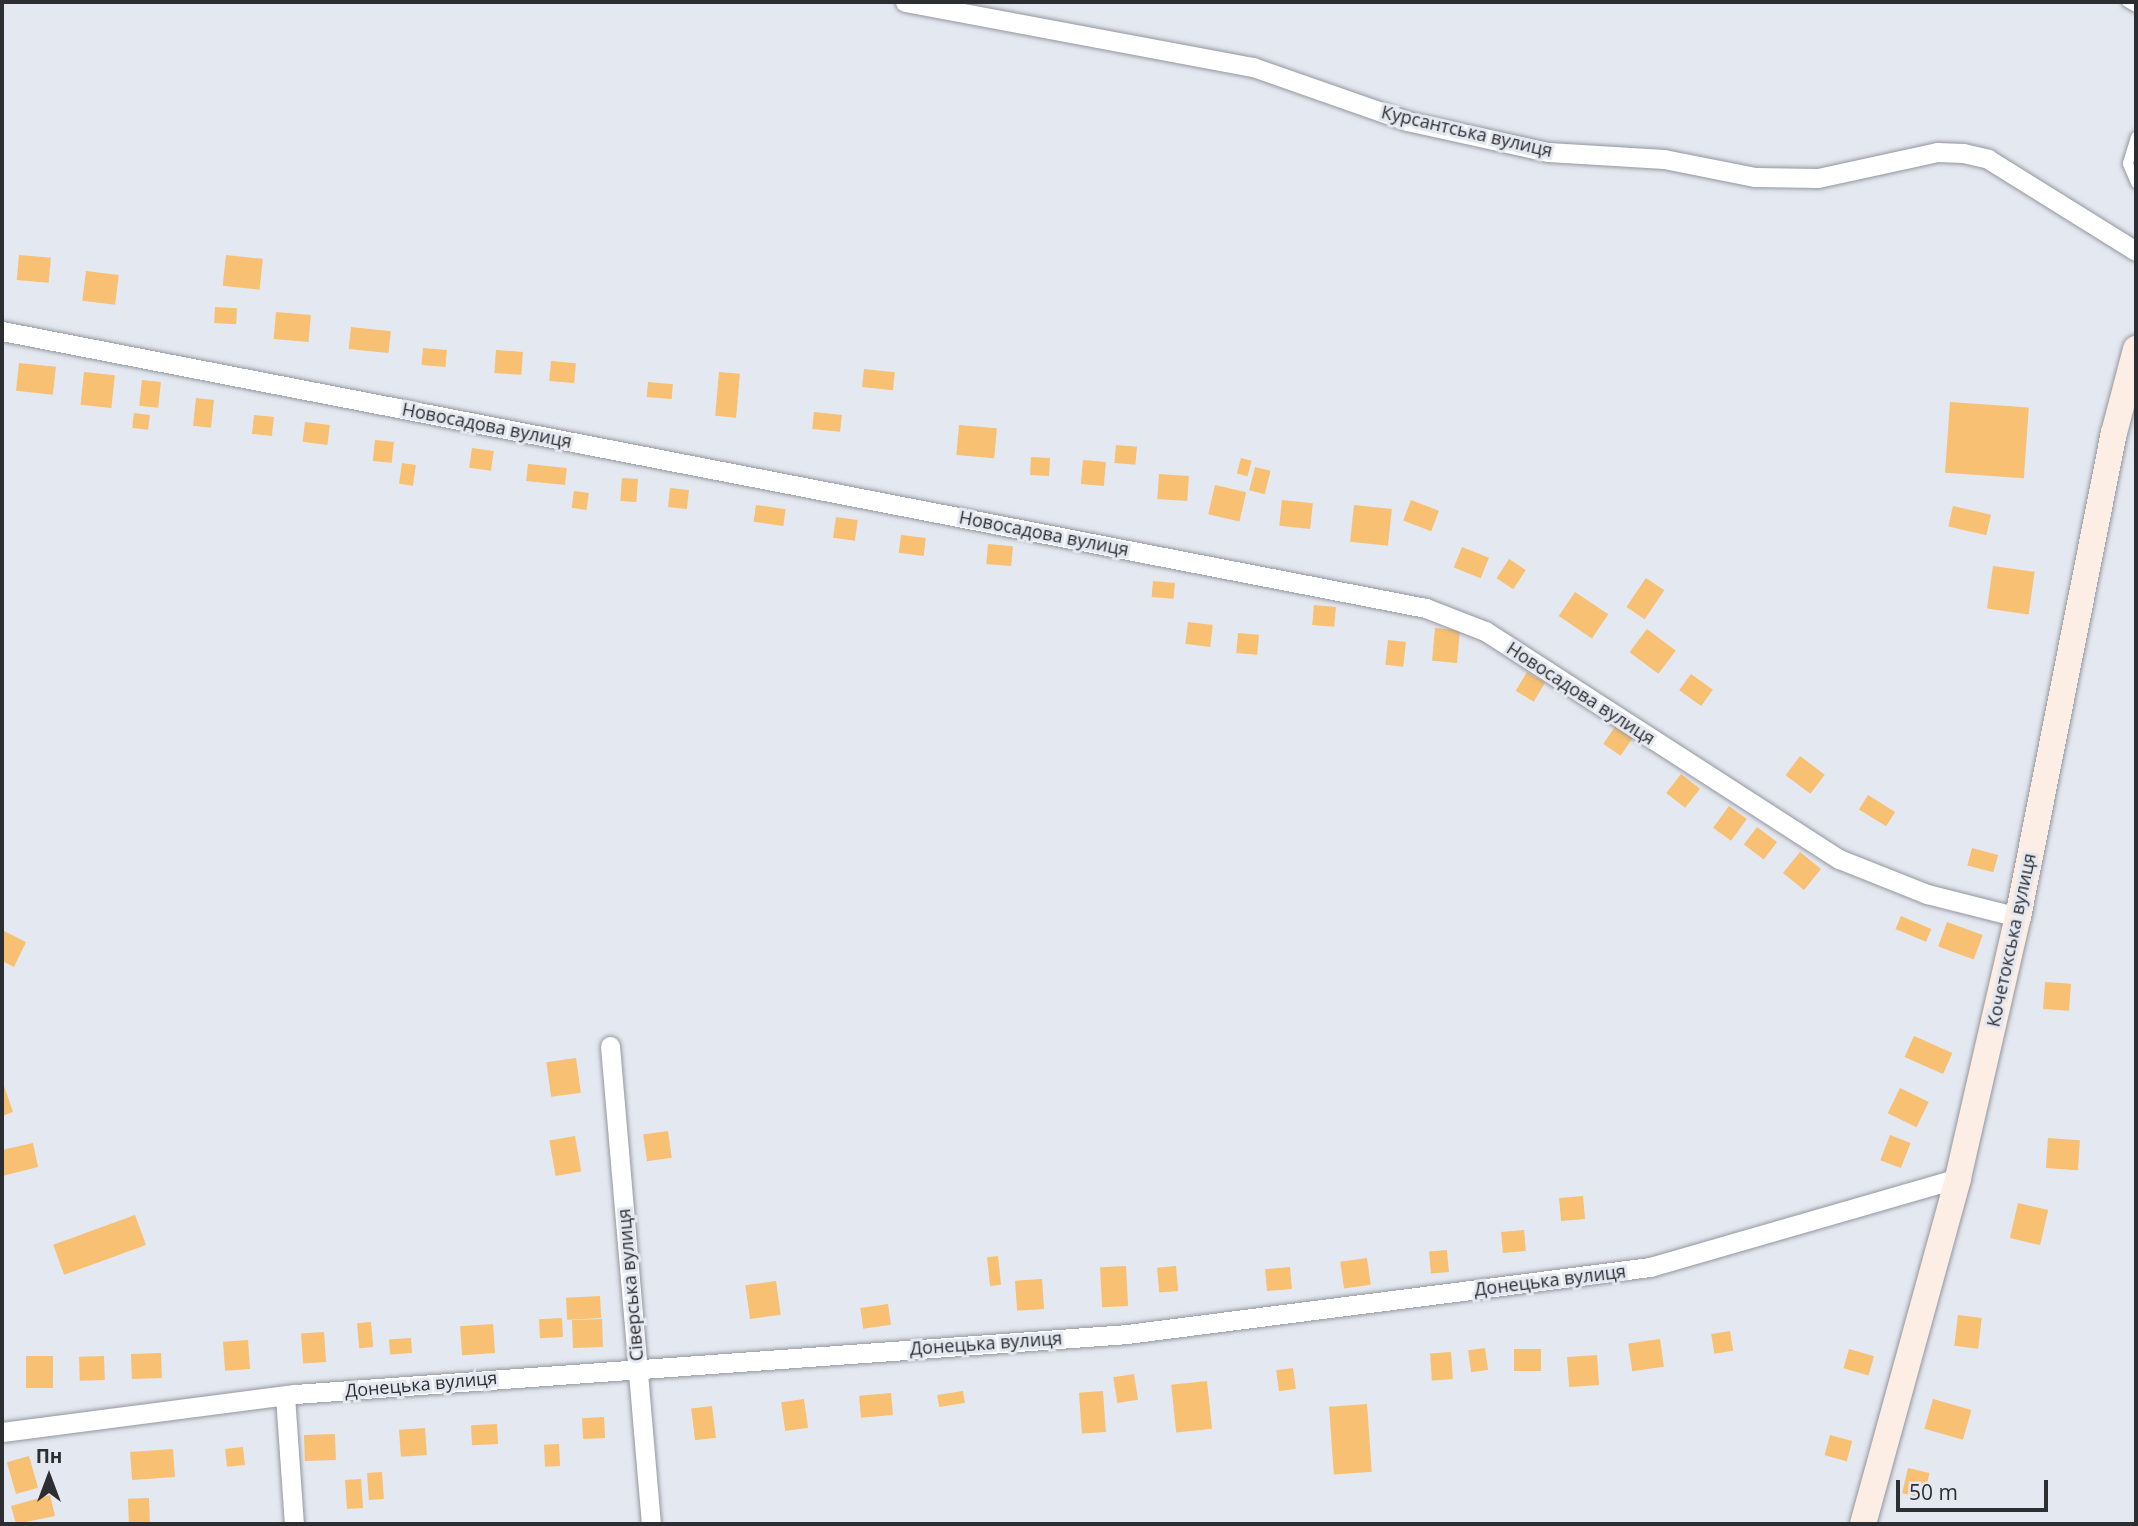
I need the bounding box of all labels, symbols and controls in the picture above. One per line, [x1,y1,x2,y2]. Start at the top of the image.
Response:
street label: Курсантська вулиця [1379,101,1555,161]
street label: Новосадова вулиця [400,398,574,452]
street label: Новосадова вулиця [957,506,1131,560]
street label: Новосадова вулиця [1503,637,1659,749]
street label: Кочетокська вулиця [1982,851,2040,1029]
street label: Сіверська вулиця [613,1208,647,1362]
street label: Донецька вулиця [1473,1260,1627,1300]
street label: Донецька вулиця [909,1327,1063,1359]
street label: Донецька вулиця [344,1367,498,1401]
north arrow [14,1442,84,1512]
text: Пн [36,1443,62,1469]
scale bar [1900,1466,2052,1510]
text: 50 m [1909,1478,1958,1506]

